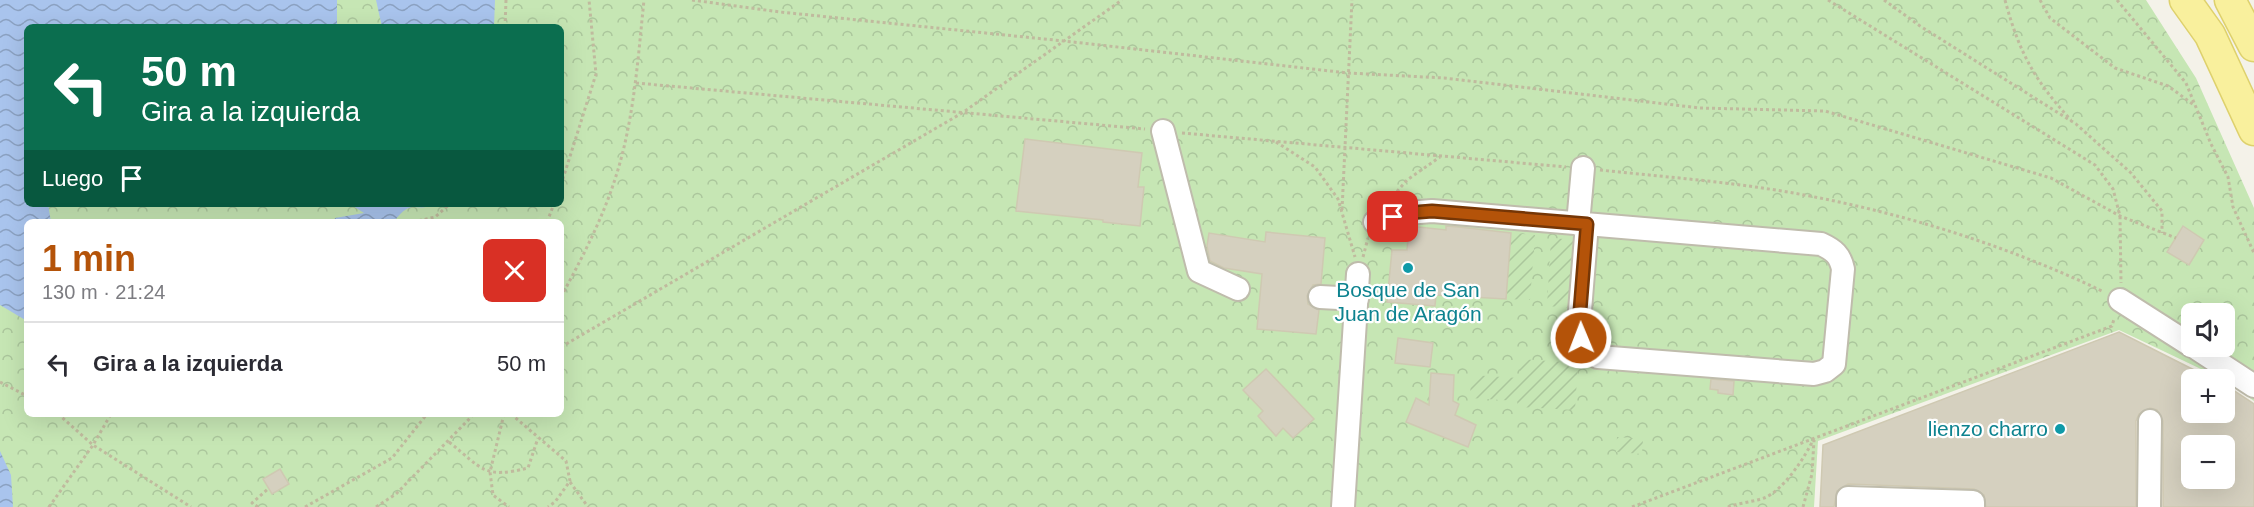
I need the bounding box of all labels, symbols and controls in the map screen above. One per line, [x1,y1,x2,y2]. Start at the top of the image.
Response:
icon: left [42,48,120,126]
text: 50 m [141,48,237,95]
text: Gira a la izquierda [141,97,360,127]
icon: arrive [115,162,148,195]
text: Luego [42,166,103,191]
pin [1367,191,1418,242]
icon: arrive [1376,200,1409,233]
text: 1 min [42,238,136,279]
button: close [483,239,546,302]
marker: Bosque de San Juan de Aragón [1401,261,1415,275]
place label: Bosque de San Juan de Aragón [1334,278,1482,325]
text: 130 m · 21:24 [42,281,165,303]
map controls [2181,303,2235,489]
button: sound [2181,303,2235,357]
position arrow [1549,306,1613,370]
icon: left [42,348,75,381]
text: Gira a la izquierda [93,351,283,376]
text: 50 m [497,351,546,376]
button: + [2181,369,2235,423]
place label: lienzo charro [1928,417,2048,440]
marker: lienzo charro [2053,422,2067,436]
button: − [2181,435,2235,489]

